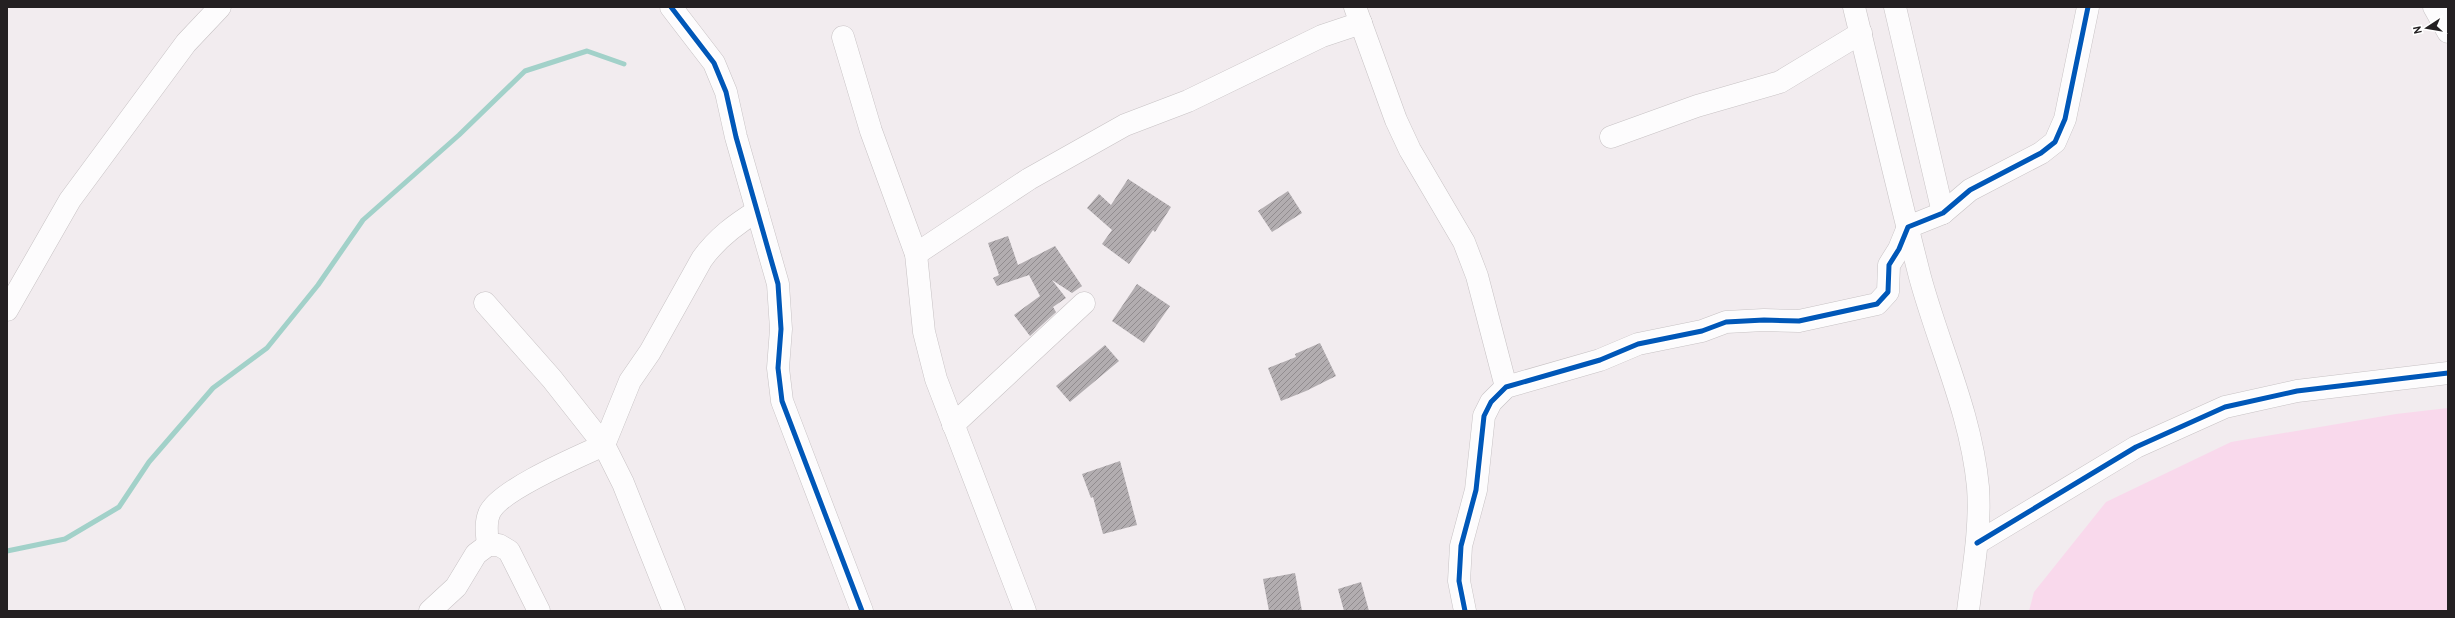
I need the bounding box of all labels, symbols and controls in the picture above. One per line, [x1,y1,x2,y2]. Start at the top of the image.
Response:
north arrow [2407,8,2447,48]
text: N [2411,25,2426,35]

